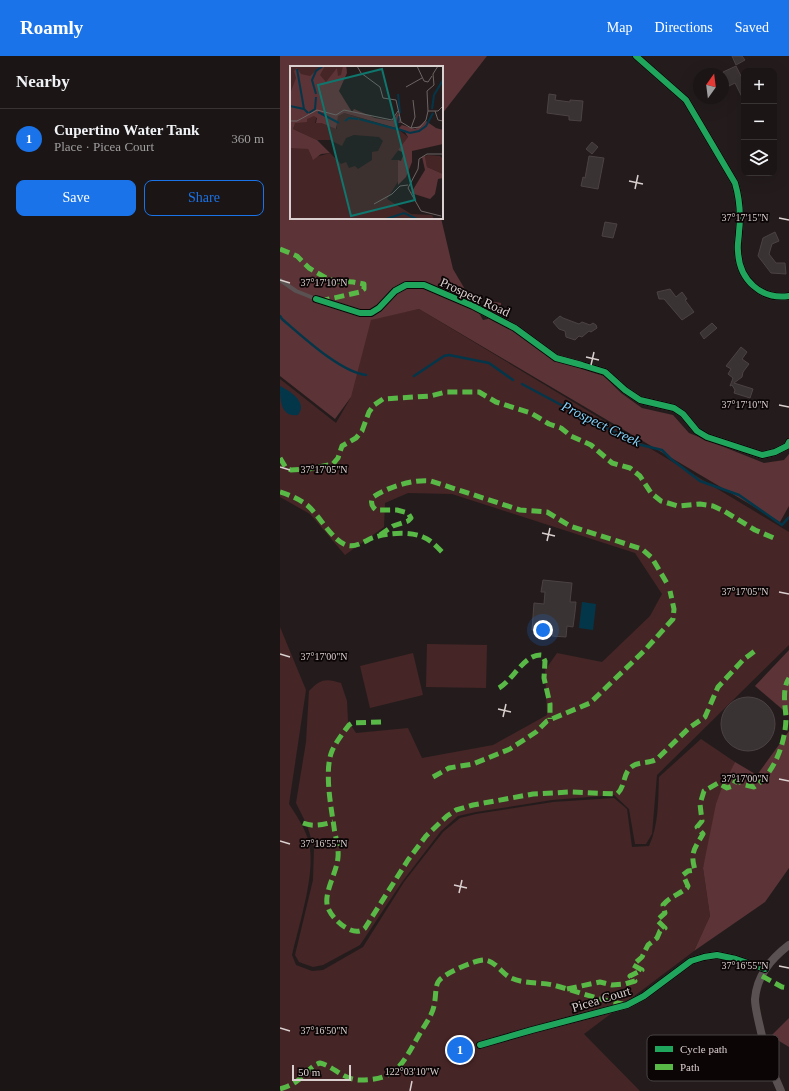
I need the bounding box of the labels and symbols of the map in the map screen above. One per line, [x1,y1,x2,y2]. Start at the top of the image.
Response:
inset map [290,66,443,219]
north arrow [693,68,729,104]
text: 37°17'15"N [721,212,769,223]
street label: Prospect Road [438,274,513,320]
text: 37°17'10"N [300,277,348,288]
water label: Prospect Creek [558,398,643,450]
text: 37°17'10"N [721,399,769,410]
text: 37°17'05"N [300,464,348,475]
text: 37°17'05"N [721,586,769,597]
your location [533,620,553,640]
text: 37°17'00"N [300,651,348,662]
text: 37°17'00"N [721,773,769,784]
text: 37°16'55"N [300,838,348,849]
text: 37°16'55"N [721,960,769,971]
street label: Picea Court [570,983,633,1015]
text: 37°16'50"N [300,1025,348,1036]
pin: 1 [447,1035,473,1065]
legend [647,1035,779,1081]
text: Cycle path [680,1043,728,1055]
text: Path [680,1061,700,1073]
scale bar [292,1063,351,1082]
text: 122°03'10"W [385,1066,440,1077]

